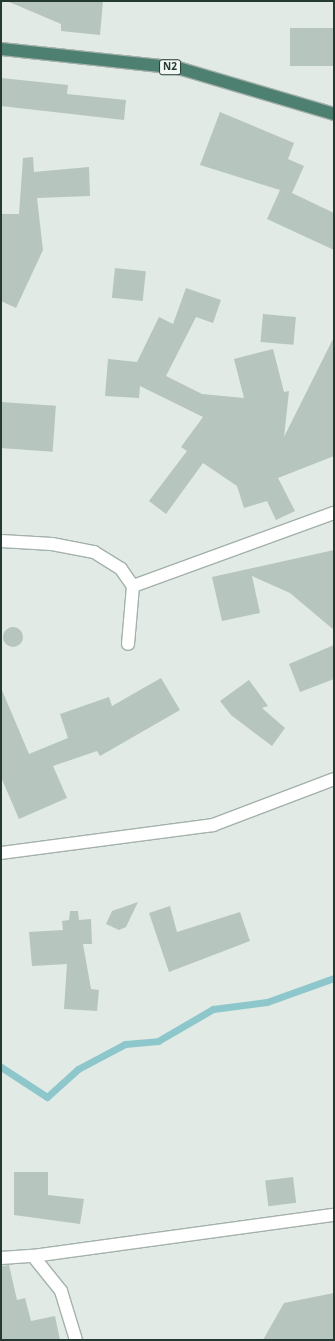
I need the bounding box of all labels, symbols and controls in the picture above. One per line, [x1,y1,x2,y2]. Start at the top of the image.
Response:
road number: N2 [159,59,181,75]

